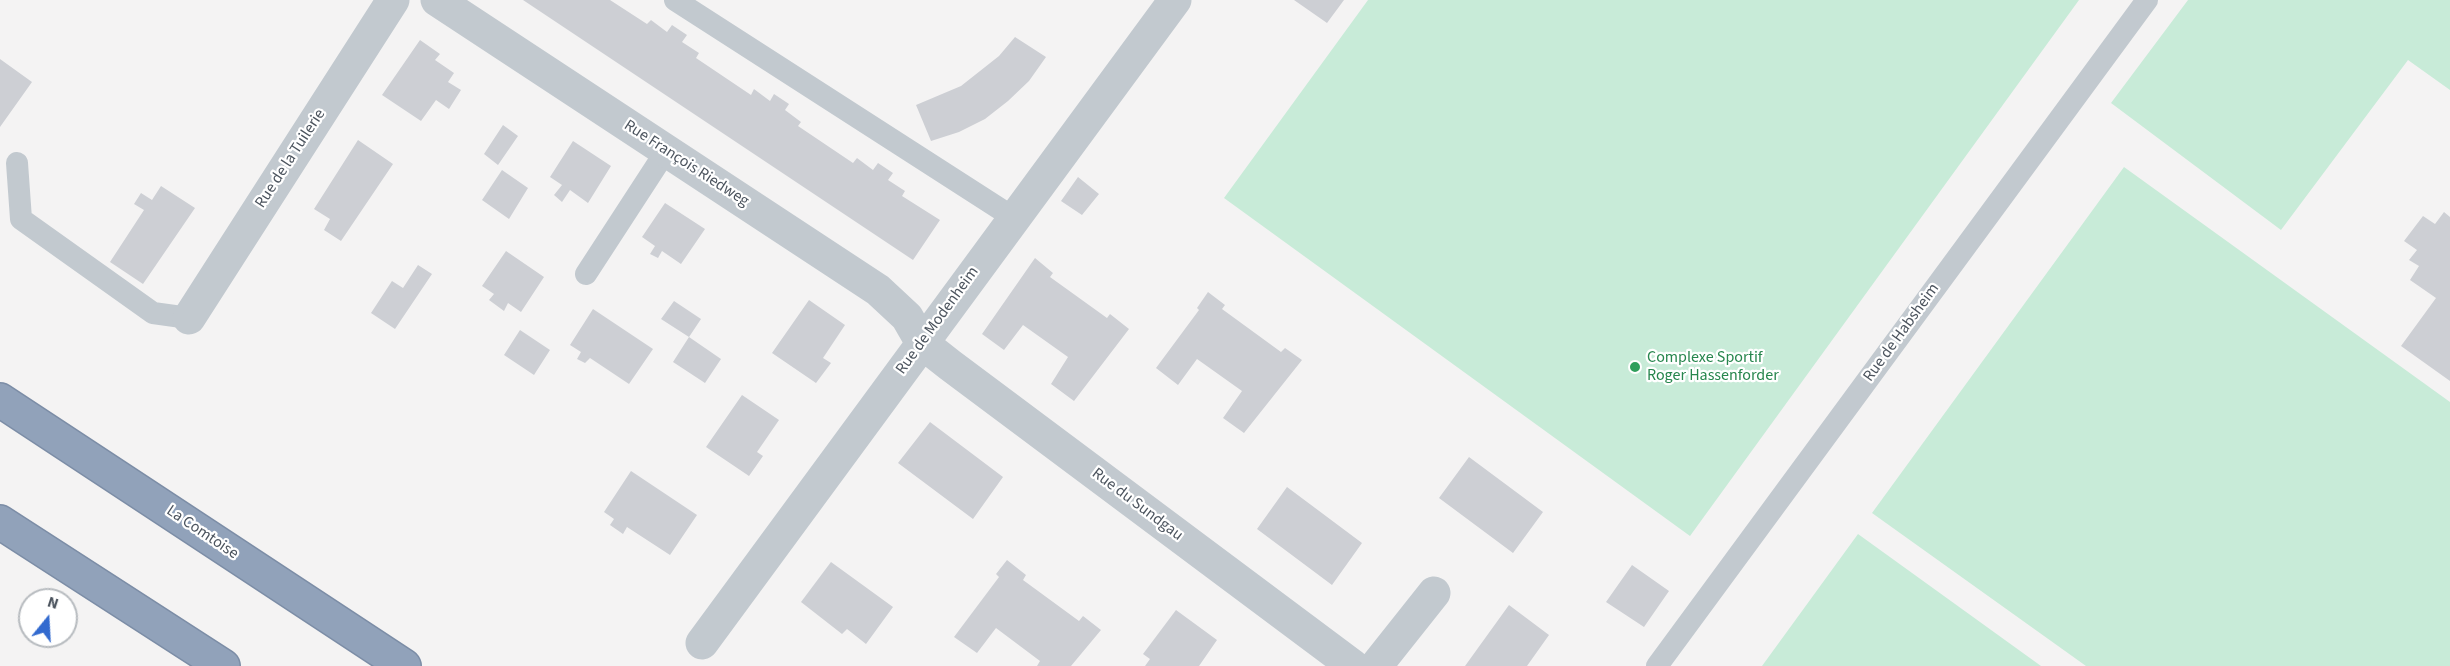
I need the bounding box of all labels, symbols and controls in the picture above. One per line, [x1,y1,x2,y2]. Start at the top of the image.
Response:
street label: Rue de la Tuilerie [252,106,330,212]
street label: Rue François Riedweg [620,116,752,212]
street label: Rue de Modenheim [892,263,984,379]
street label: Rue de Habsheim [1860,280,1944,386]
place label: Complexe Sportif Roger Hassenforder [1647,348,1779,386]
marker: Complexe Sportif Roger Hassenforder [1628,360,1642,374]
street label: Rue du Sundgau [1088,464,1186,546]
street label: La Comtoise [162,502,242,564]
north arrow [18,588,78,648]
text: N [44,591,61,615]

